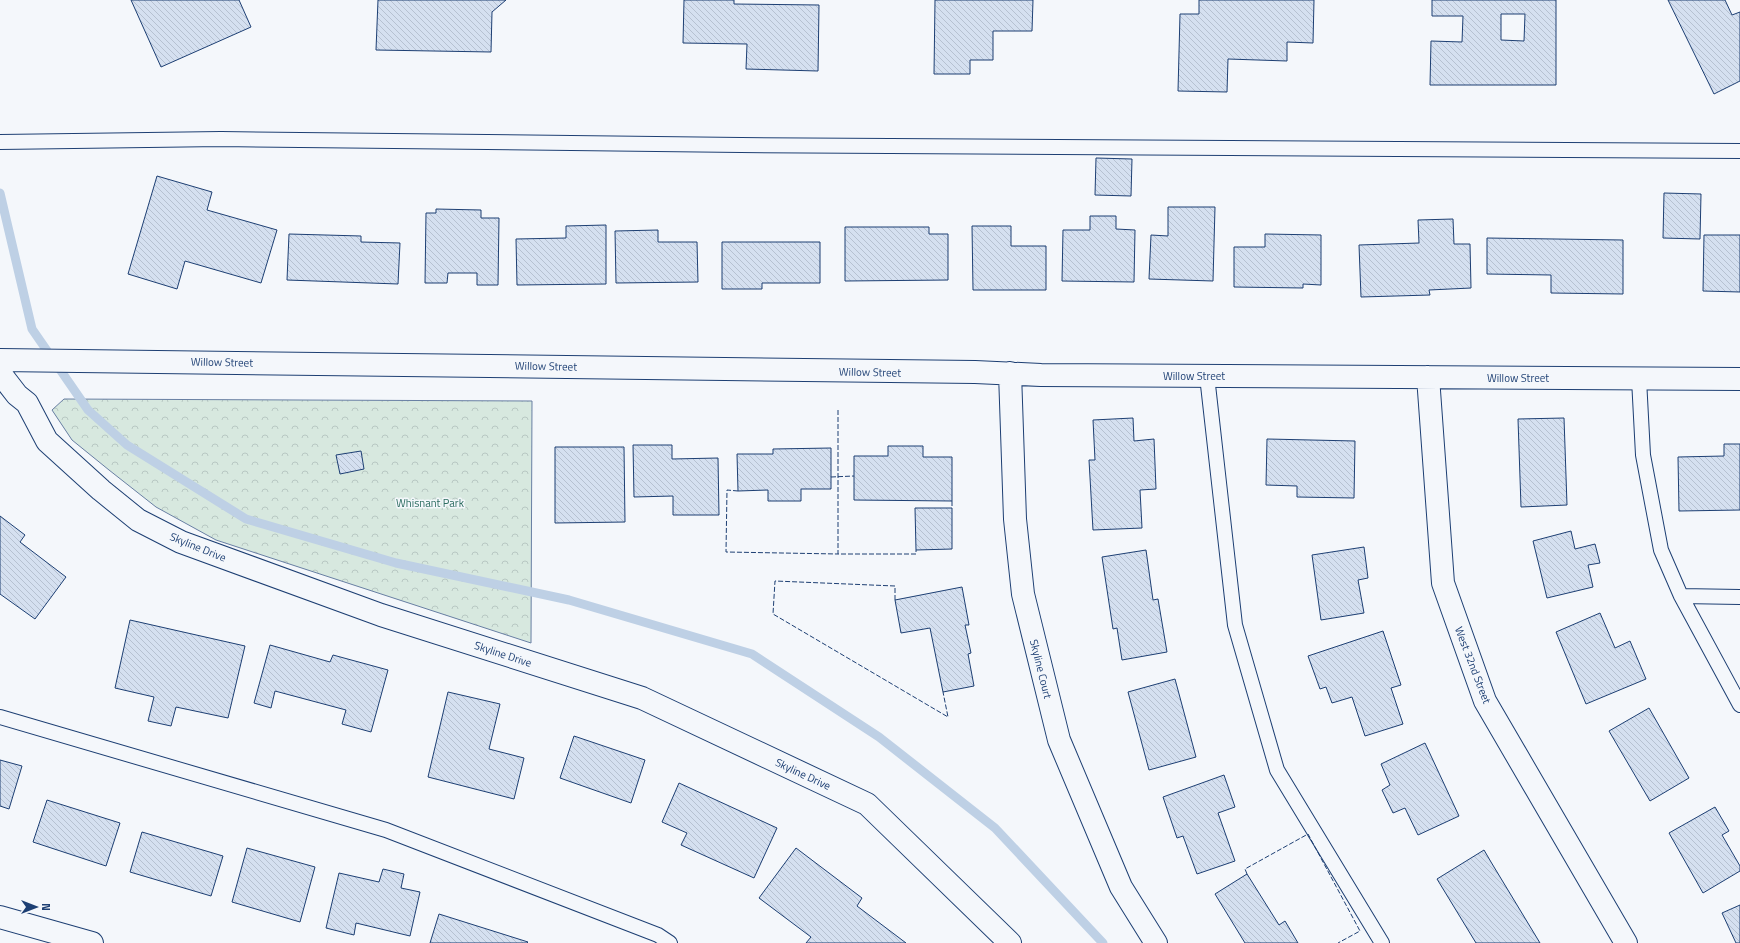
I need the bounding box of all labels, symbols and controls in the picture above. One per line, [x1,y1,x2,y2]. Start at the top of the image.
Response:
street label: Willow Street [191,353,253,371]
street label: Willow Street [515,357,577,375]
street label: Willow Street [839,363,901,381]
street label: Willow Street [1163,368,1225,384]
street label: Willow Street [1487,370,1549,386]
park label: Whisnant Park [396,495,465,511]
street label: Skyline Drive [167,528,229,566]
street label: West 32nd Street [1451,624,1495,706]
street label: Skyline Drive [472,637,534,671]
street label: Skyline Court [1026,638,1056,700]
street label: Skyline Drive [773,754,834,794]
north arrow [16,887,56,927]
text: N [38,903,54,911]

